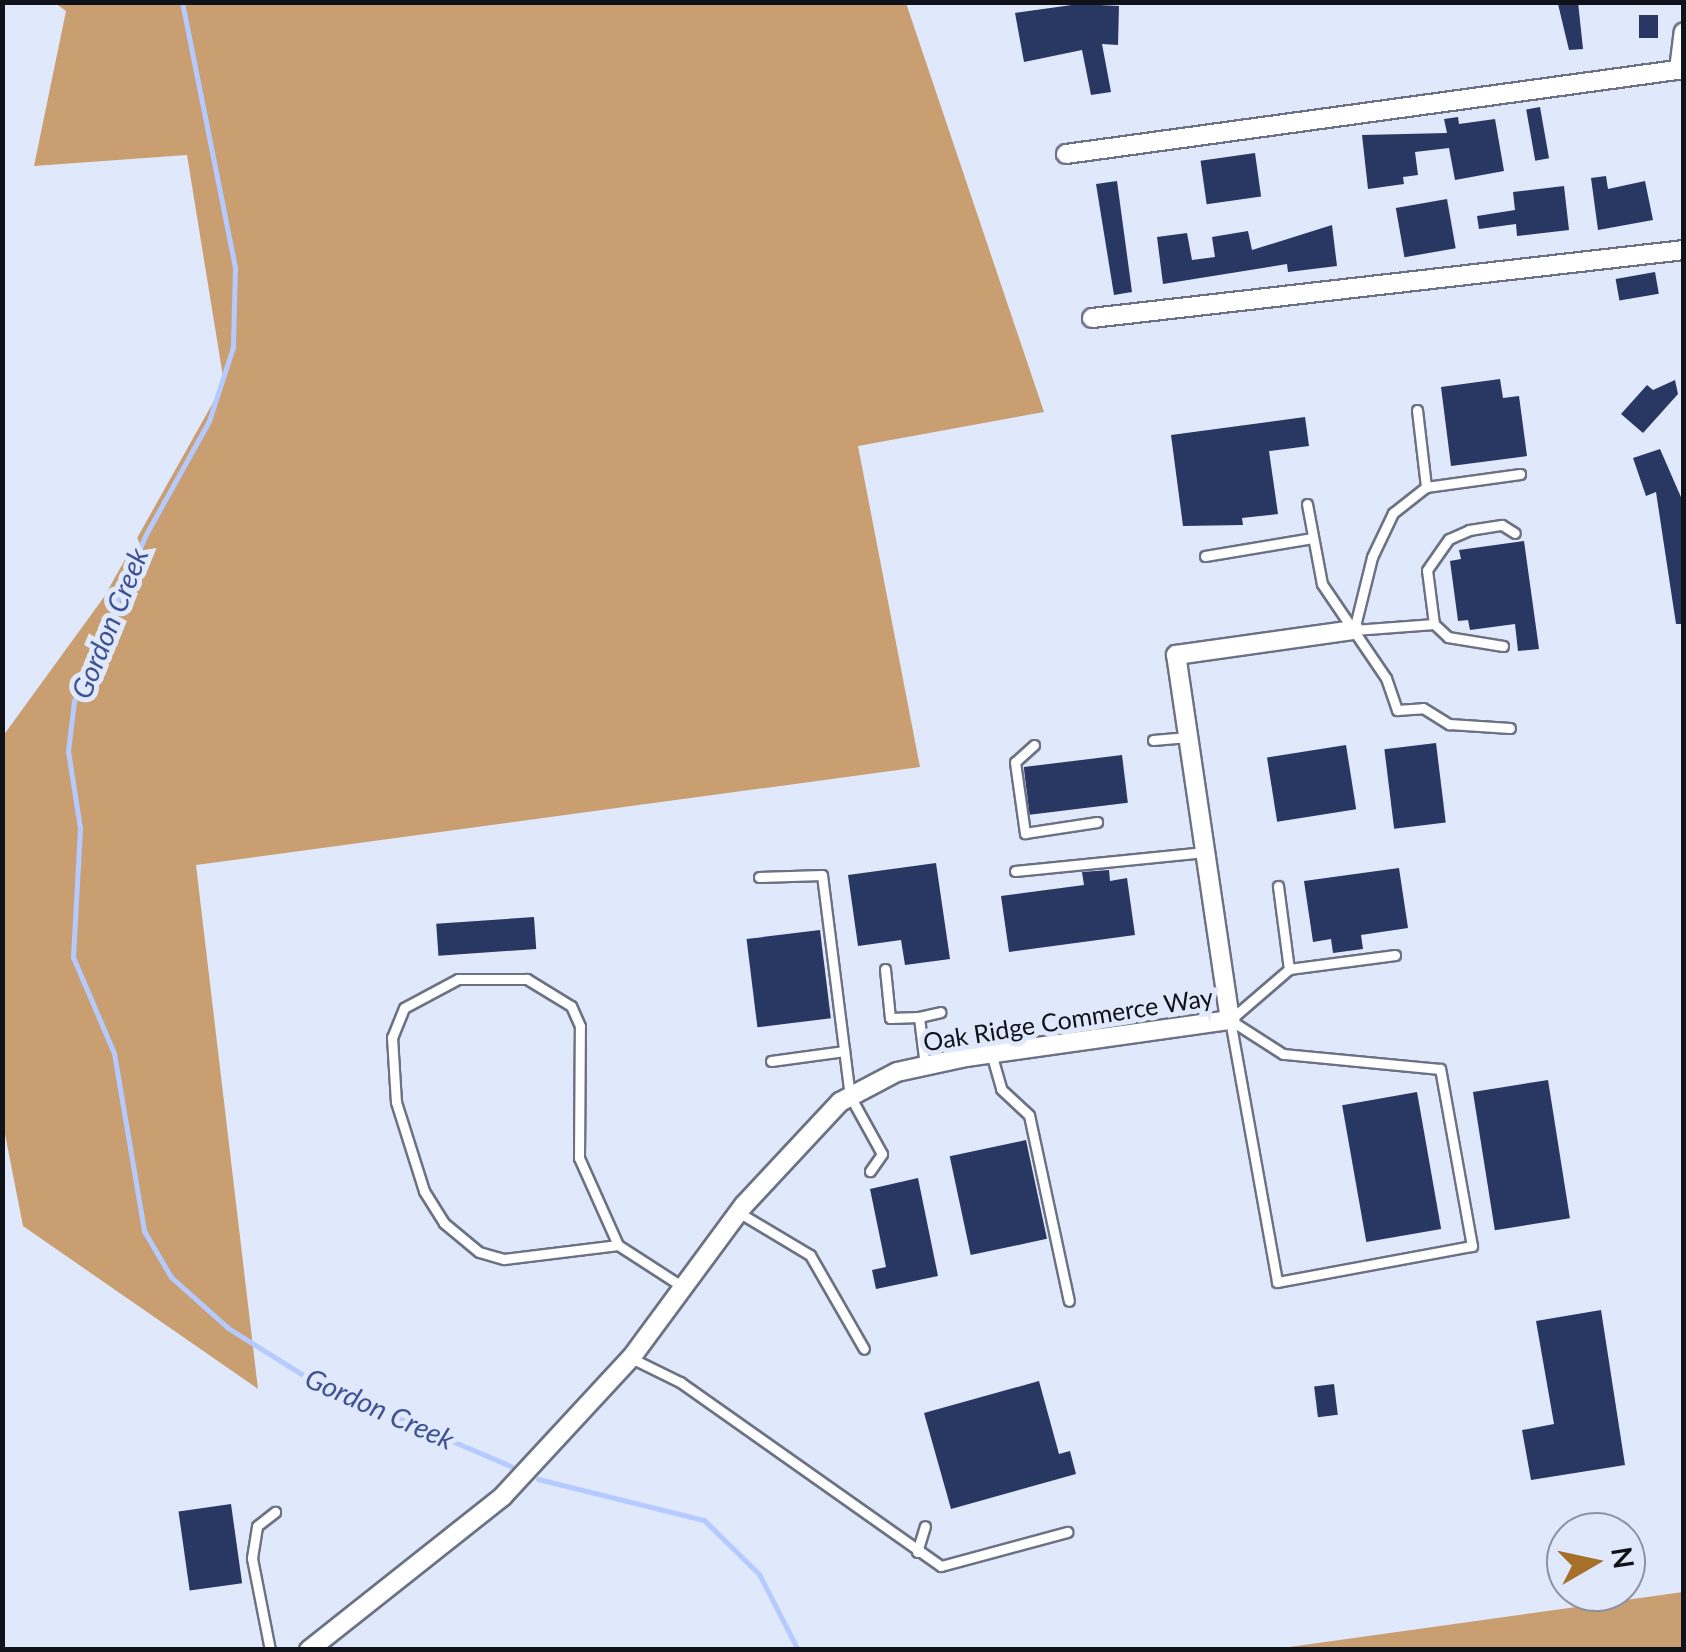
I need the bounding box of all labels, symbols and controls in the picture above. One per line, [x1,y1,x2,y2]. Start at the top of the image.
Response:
water label: Gordon Creek [64,543,154,703]
street label: Oak Ridge Commerce Way [921,981,1215,1057]
water label: Gordon Creek [300,1360,460,1456]
north arrow [1546,1512,1646,1612]
text: N [1605,1544,1642,1571]

